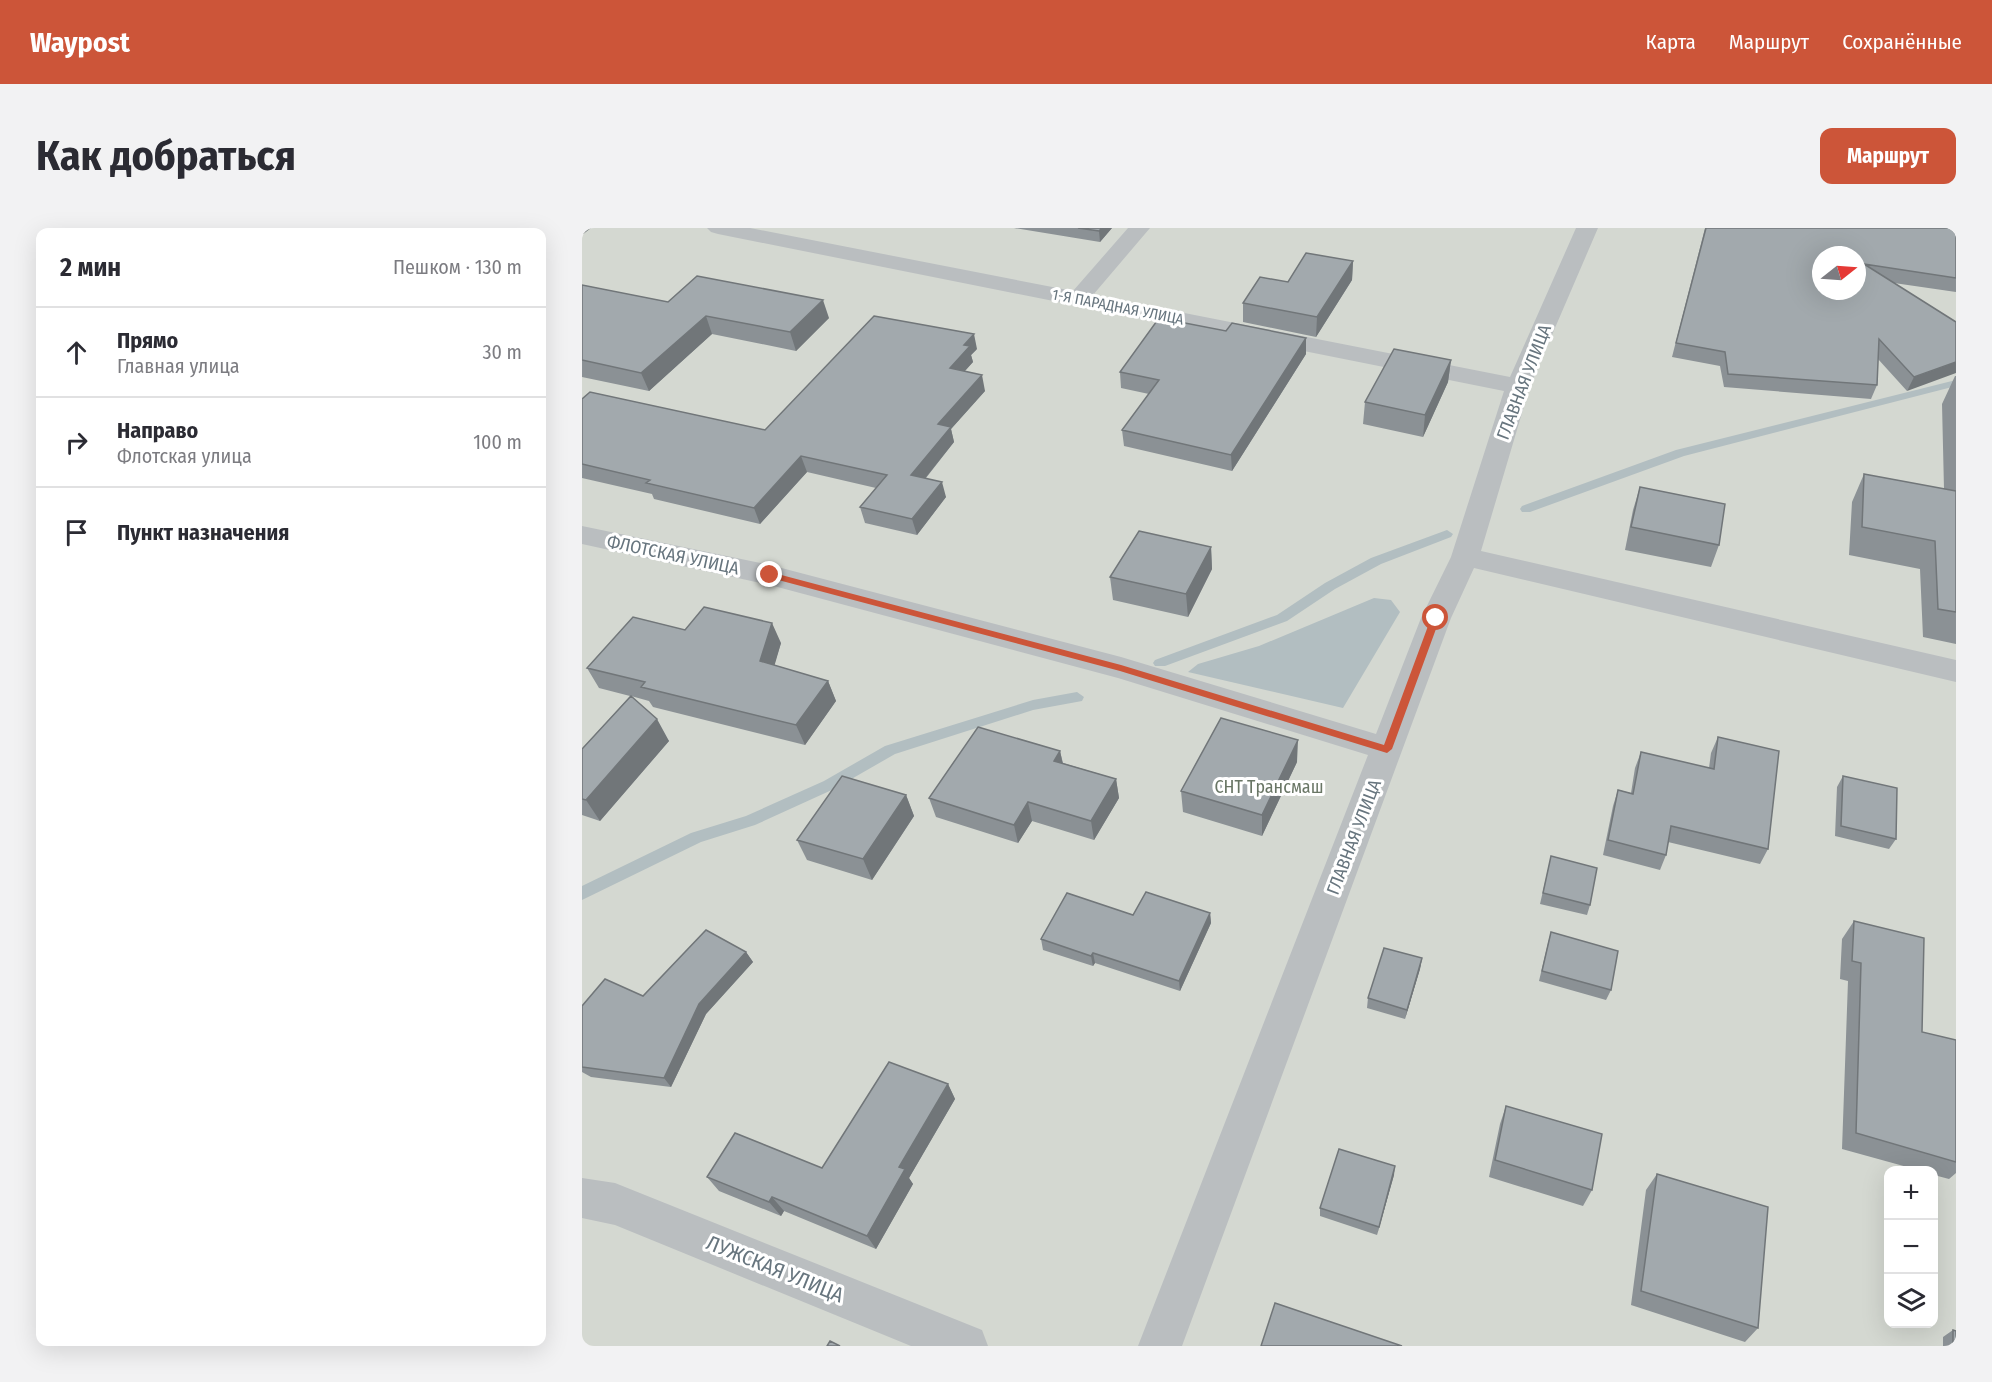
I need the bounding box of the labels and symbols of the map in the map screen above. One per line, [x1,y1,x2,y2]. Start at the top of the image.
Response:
north arrow [1812,246,1866,300]
street label: 1-Я ПАРАДНАЯ УЛИЦА [1051,285,1185,329]
street label: ГЛАВНАЯ УЛИЦА [1492,321,1556,443]
street label: ФЛОТСКАЯ УЛИЦА [605,530,742,580]
route end [756,561,782,587]
route start [1422,604,1448,630]
park label: СНТ Трансмаш [1214,776,1324,798]
street label: ГЛАВНАЯ УЛИЦА [1322,776,1386,898]
street label: ЛУЖСКАЯ УЛИЦА [703,1230,847,1308]

